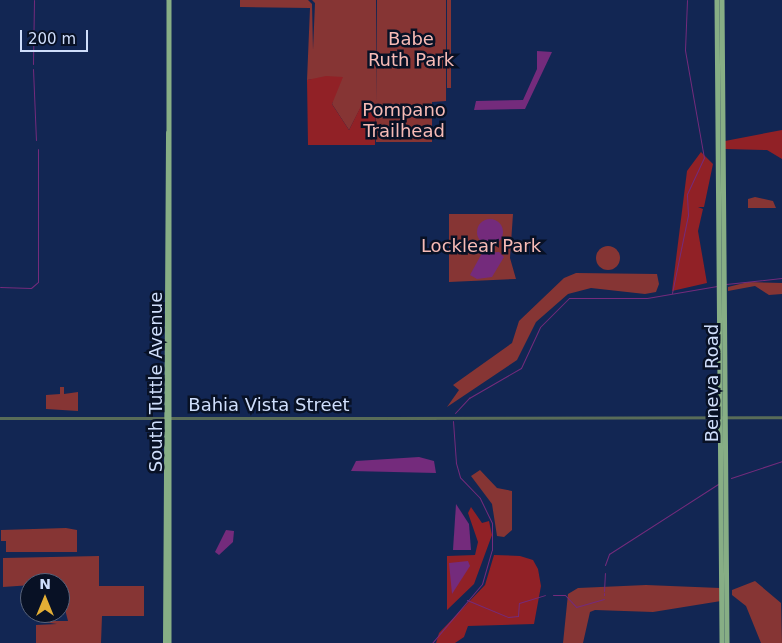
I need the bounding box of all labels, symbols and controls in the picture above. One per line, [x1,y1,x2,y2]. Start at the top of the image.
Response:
scale bar [22,20,90,52]
park label: Babe Ruth Park [368,29,454,72]
text: 200 m [28,30,76,48]
park label: Pompano Trailhead [362,100,446,142]
park label: Locklear Park [421,235,541,257]
street label: South Tuttle Avenue [145,292,167,472]
street label: Beneva Road [701,324,723,442]
street label: Bahia Vista Street [188,394,350,416]
north arrow [20,573,70,623]
text: N [39,576,51,592]

